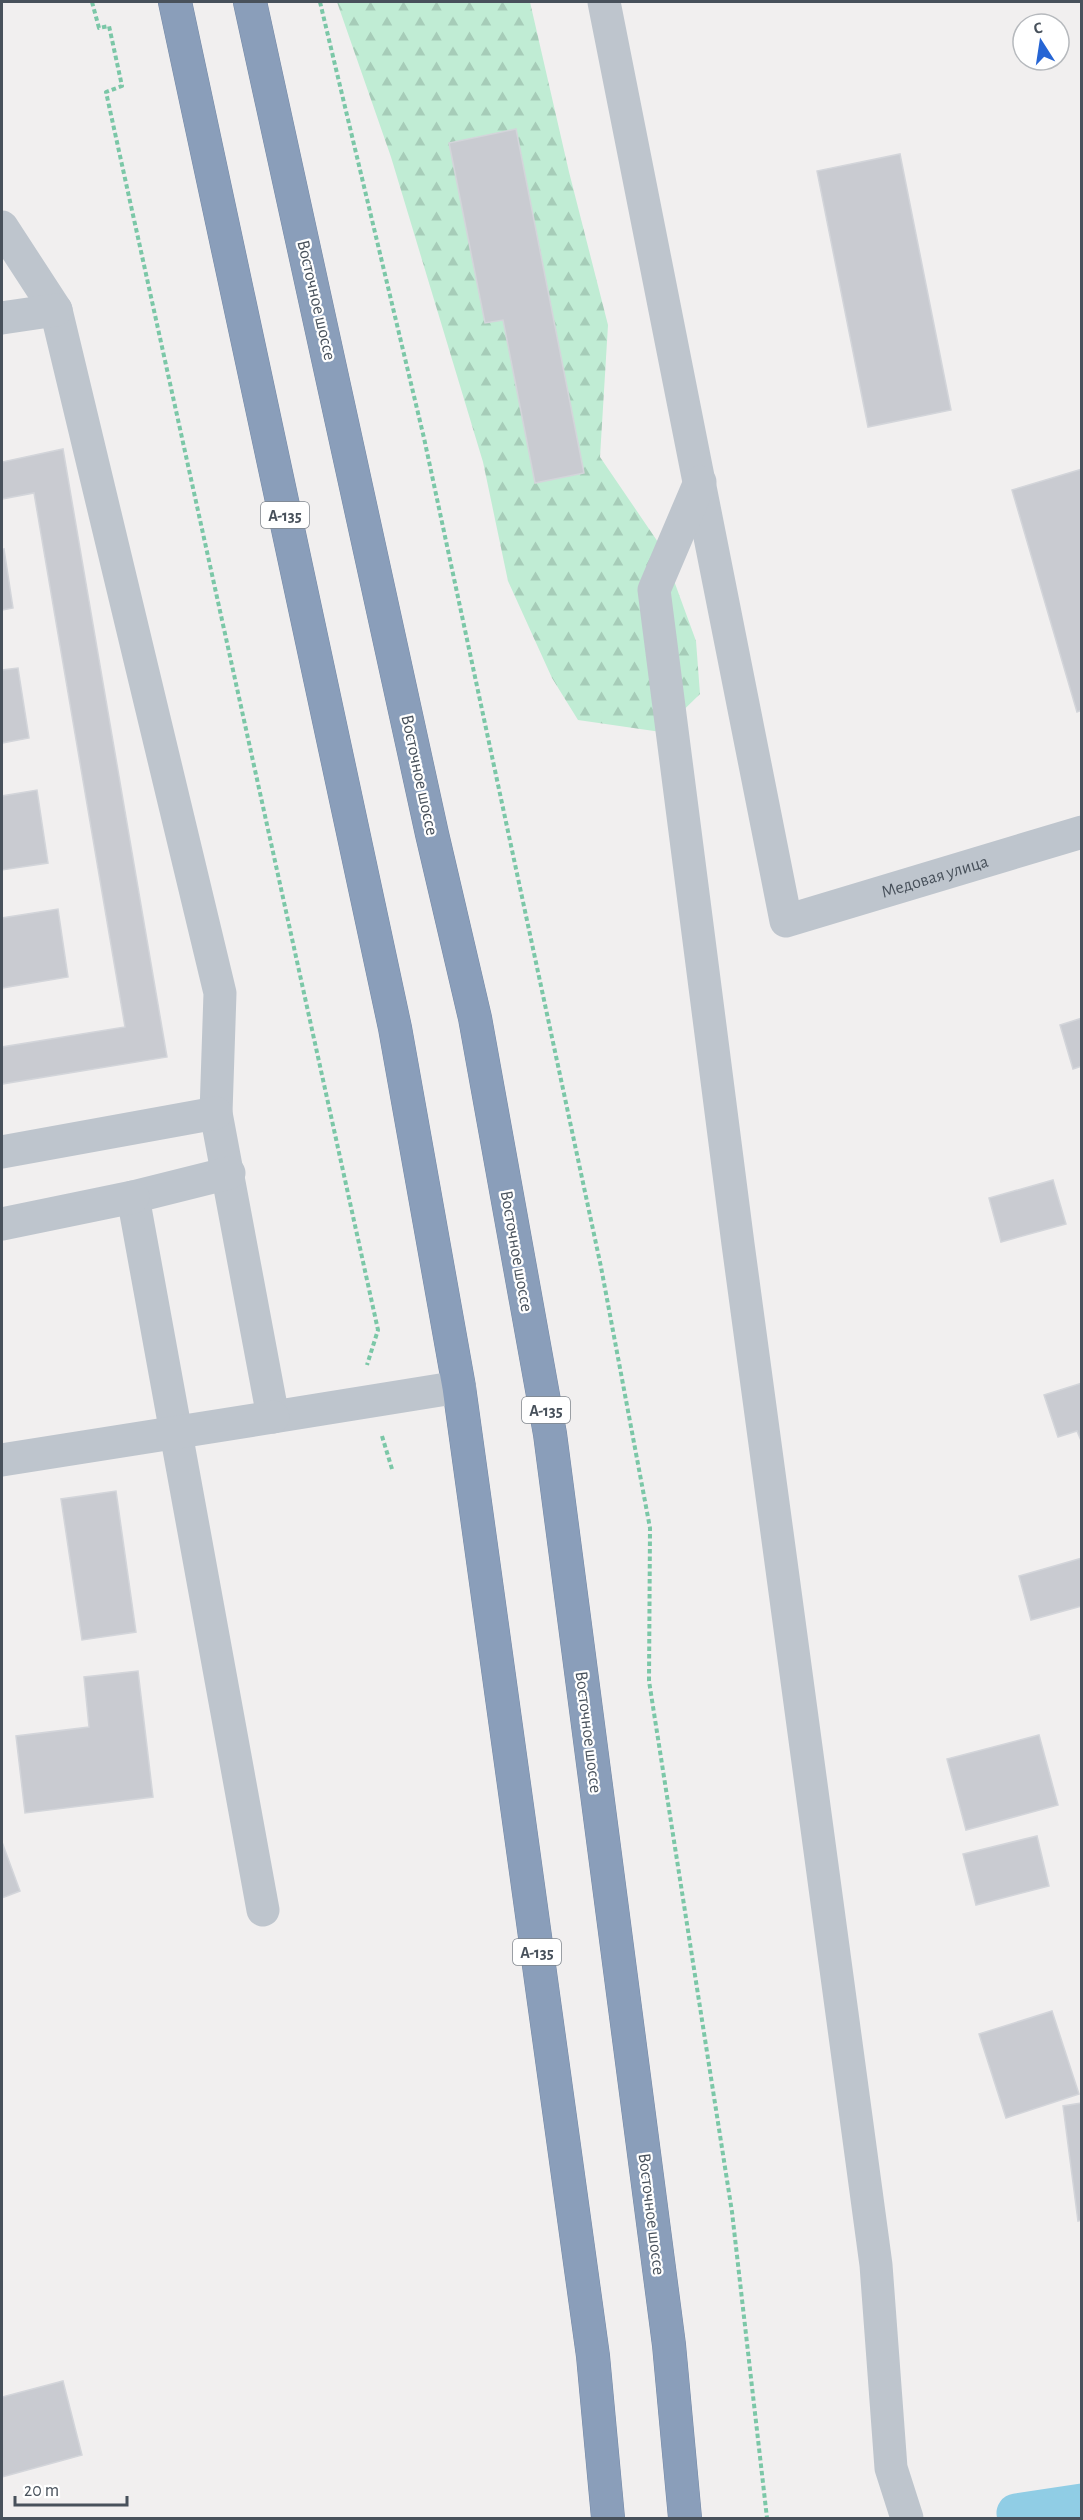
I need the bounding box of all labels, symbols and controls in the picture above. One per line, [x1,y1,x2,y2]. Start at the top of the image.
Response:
north arrow [1011,12,1071,72]
text: С [1032,20,1044,37]
street label: Восточное шоссе [293,238,339,362]
road number: А-135 [261,502,309,528]
street label: Восточное шоссе [397,713,441,837]
street label: Медовая улица [879,853,991,902]
street label: Восточное шоссе [496,1189,536,1313]
road number: А-135 [522,1397,570,1423]
street label: Восточное шоссе [572,1670,604,1794]
road number: А-135 [513,1939,561,1965]
street label: Восточное шоссе [635,2152,667,2276]
scale bar [15,2469,128,2507]
text: 20 m [24,2482,59,2500]

